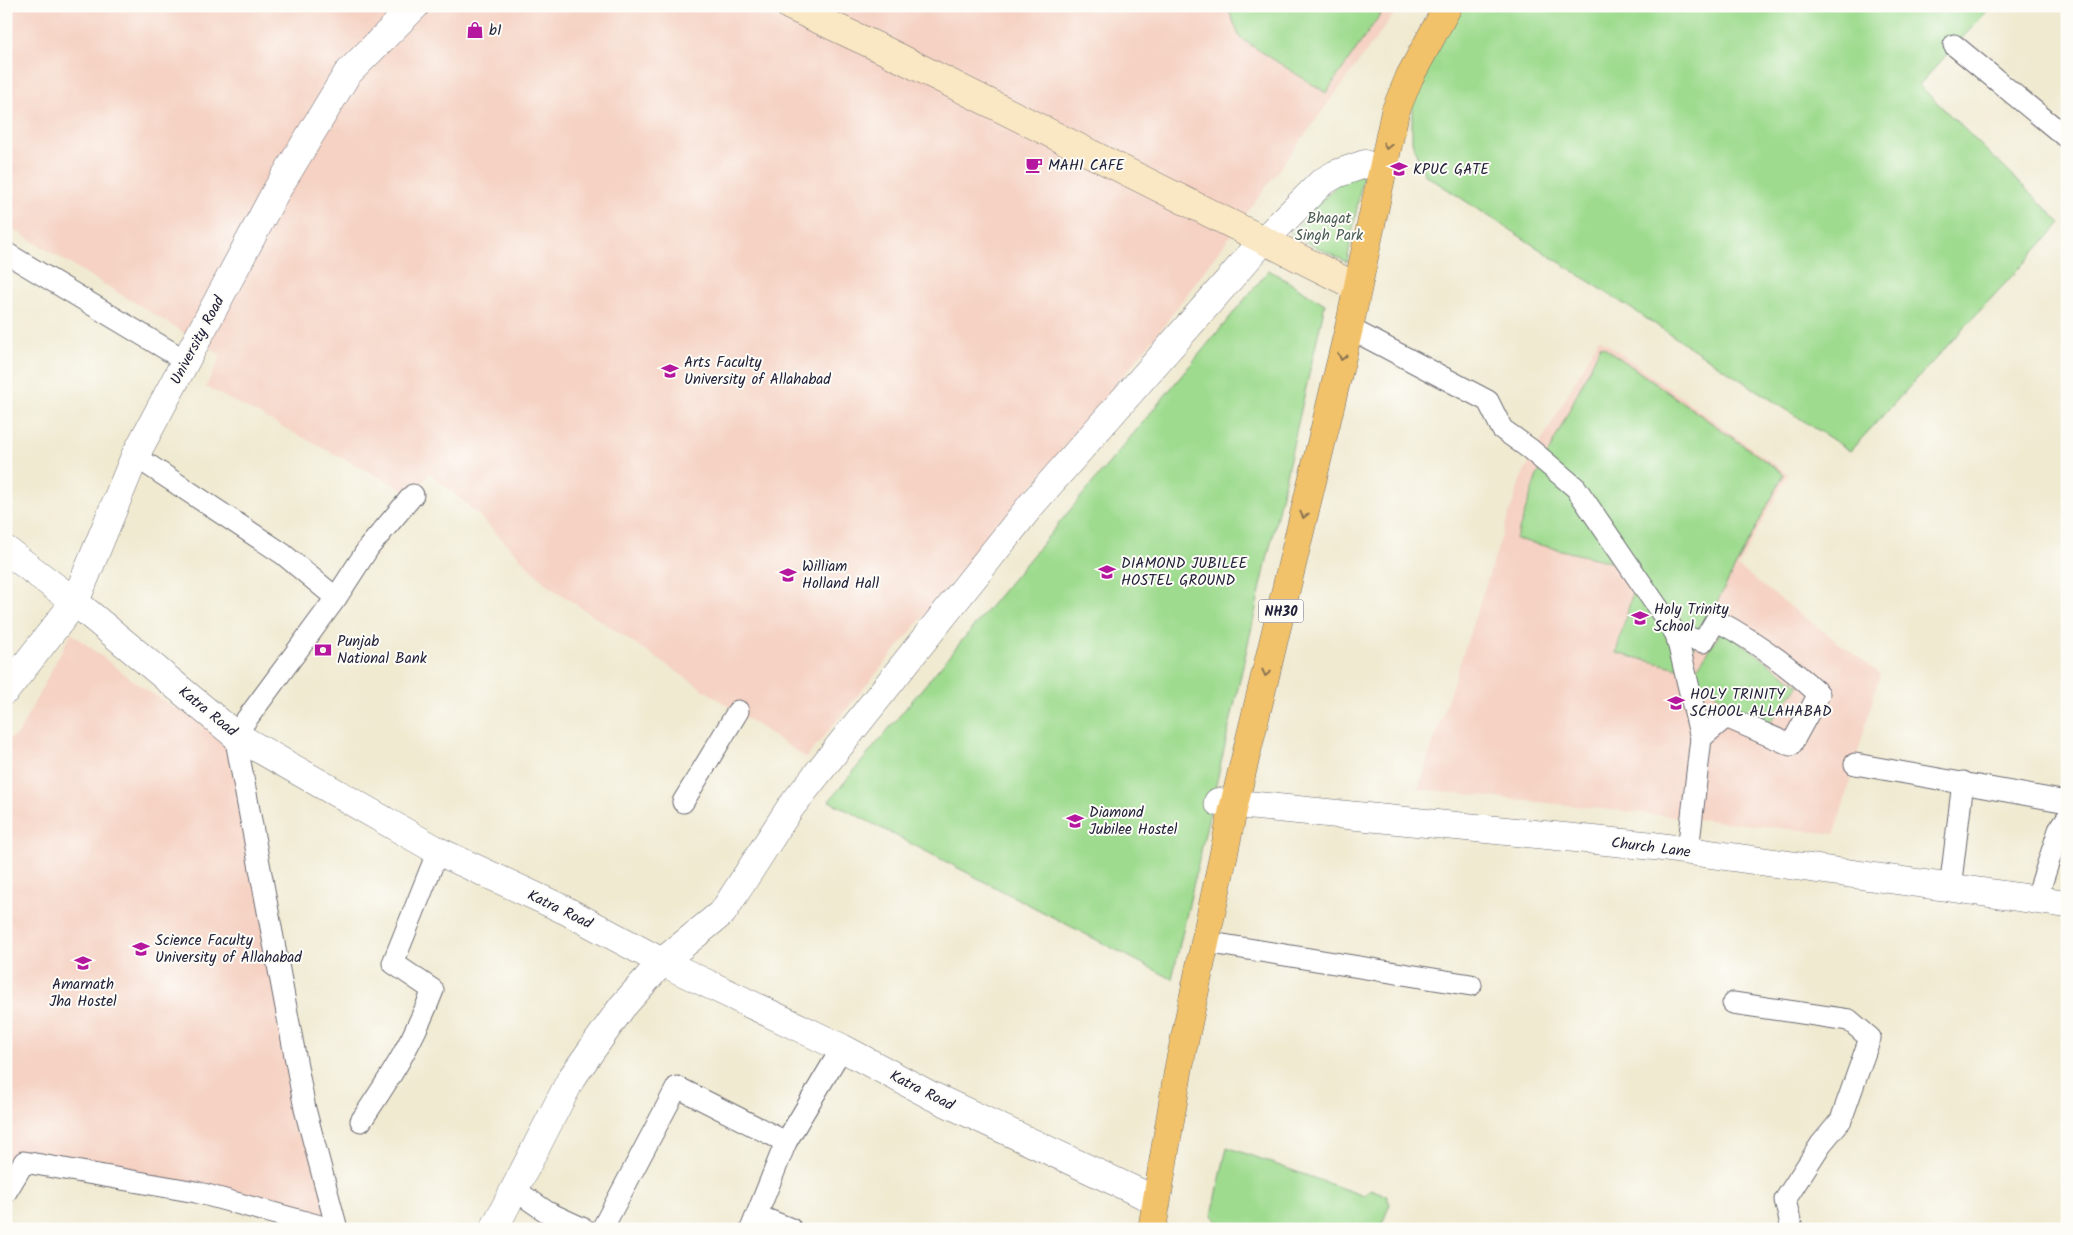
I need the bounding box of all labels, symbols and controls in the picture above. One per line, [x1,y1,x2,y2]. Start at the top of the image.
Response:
place label: b1 [489,19,502,43]
shop icon: b1 [465,20,485,40]
one-way arrow [1382,142,1393,151]
place label: MAHI CAFE [1048,154,1126,178]
cafe icon: MAHI CAFE [1024,155,1044,175]
place label: KPUC GATE [1413,158,1490,182]
school or university icon: KPUC GATE [1389,159,1409,179]
park label: Bhagat Singh Park [1295,207,1364,248]
street label: University Road [164,291,232,389]
place label: Arts Faculty University of Allahabad [684,351,831,392]
one-way arrow [1337,352,1348,361]
school or university icon: Arts Faculty University of Allahabad [660,361,680,381]
one-way arrow [1299,510,1310,519]
place label: DIAMOND JUBILEE HOSTEL GROUND [1121,552,1248,593]
place label: William Holland Hall [802,555,879,596]
school or university icon: DIAMOND JUBILEE HOSTEL GROUND [1097,562,1117,582]
school or university icon: William Holland Hall [778,565,798,585]
place label: Holy Trinity School [1654,598,1730,639]
road number: NH30 [1258,600,1304,622]
school or university icon: Holy Trinity School [1630,608,1650,628]
place label: Punjab National Bank [337,630,428,671]
bank icon: Punjab National Bank [313,640,333,660]
one-way arrow [1261,668,1272,677]
street label: Katra Road [173,680,242,743]
place label: HOLY TRINITY SCHOOL ALLAHABAD [1690,683,1832,724]
school or university icon: HOLY TRINITY SCHOOL ALLAHABAD [1666,693,1686,713]
place label: Diamond Jubilee Hostel [1089,801,1178,842]
school or university icon: Diamond Jubilee Hostel [1065,811,1085,831]
street label: Church Lane [1610,831,1692,865]
street label: Katra Road [523,884,597,936]
place label: Science Faculty University of Allahabad [155,929,302,970]
school or university icon: Science Faculty University of Allahabad [131,939,151,959]
school or university icon: Amarnath Jha Hostel [73,953,93,973]
place label: Amarnath Jha Hostel [49,973,117,1014]
street label: Katra Road [885,1064,959,1118]

